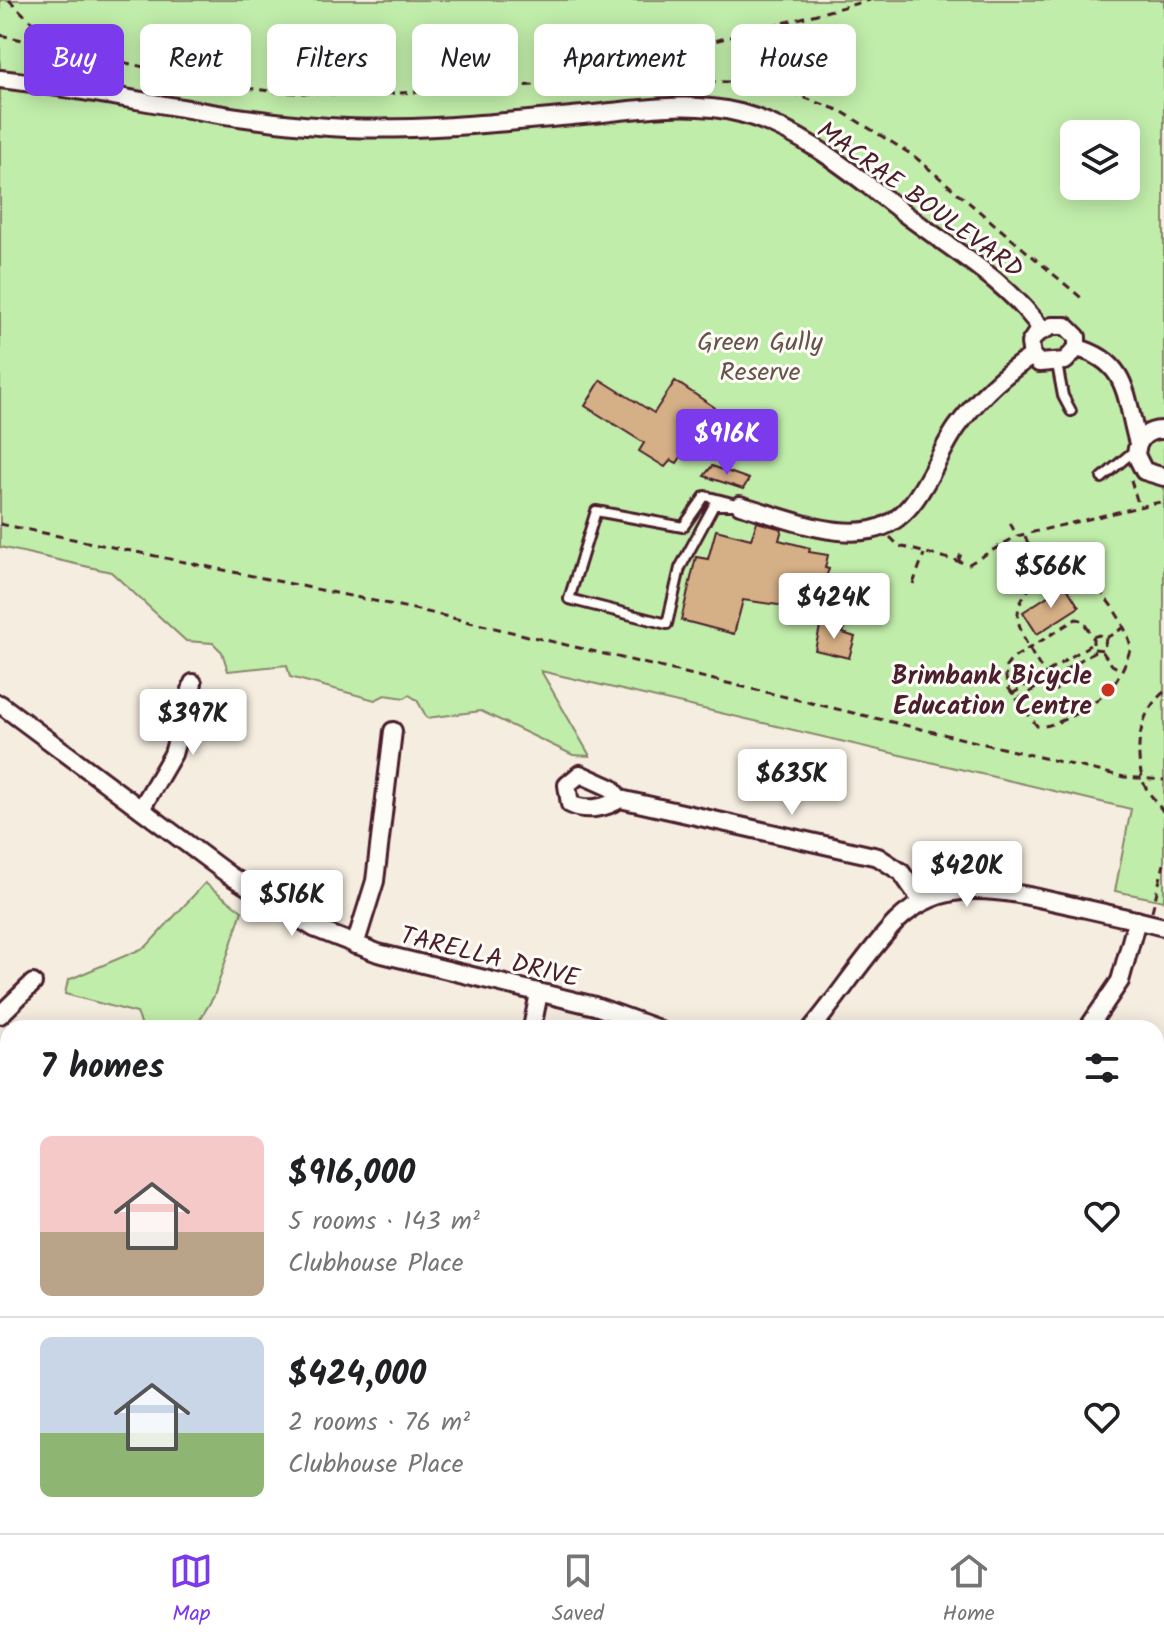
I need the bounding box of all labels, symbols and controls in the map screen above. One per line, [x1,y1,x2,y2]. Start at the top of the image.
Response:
chip: Buy [24,24,124,96]
chip: Rent [140,24,251,96]
chip: Filters [267,24,396,96]
chip: New [412,24,518,96]
chip: Apartment [534,24,715,96]
chip: House [731,24,856,96]
street label: MACRAE BOULEVARD [807,111,1032,290]
map controls [1060,120,1140,200]
button: layers [1060,120,1140,200]
park label: Green Gully Reserve [697,322,824,394]
pin: $916K [671,409,783,477]
text: $916K [694,414,760,456]
pin: $566K [995,542,1107,610]
text: $566K [1015,547,1087,589]
pin: $424K [778,573,890,641]
text: $424K [797,578,871,620]
place label: Brimbank Bicycle Education Centre [892,656,1092,728]
marker: Brimbank Bicycle Education Centre [1099,681,1117,699]
pin: $397K [137,689,249,757]
text: $397K [158,694,228,736]
pin: $635K [736,749,848,817]
text: $635K [756,754,828,796]
pin: $420K [911,841,1023,909]
text: $420K [930,846,1004,888]
pin: $516K [236,870,348,938]
text: $516K [259,875,325,917]
street label: TARELLA DRIVE [395,915,585,1001]
text: 7 homes [40,1041,164,1095]
icon: filters [1080,1046,1124,1090]
text: $916,000 [288,1147,415,1201]
icon: home [104,1168,200,1264]
icon: heart [1080,1194,1124,1238]
text: 5 rooms · 143 m² [288,1201,480,1243]
text: Clubhouse Place [288,1243,463,1285]
text: $424,000 [288,1348,426,1402]
icon: home [104,1369,200,1465]
icon: heart [1080,1395,1124,1439]
text: 2 rooms · 76 m² [288,1402,470,1444]
text: Clubhouse Place [288,1444,463,1486]
tab: Map [169,1549,213,1632]
tab: Saved [552,1549,604,1632]
tab: Home [943,1549,995,1632]

